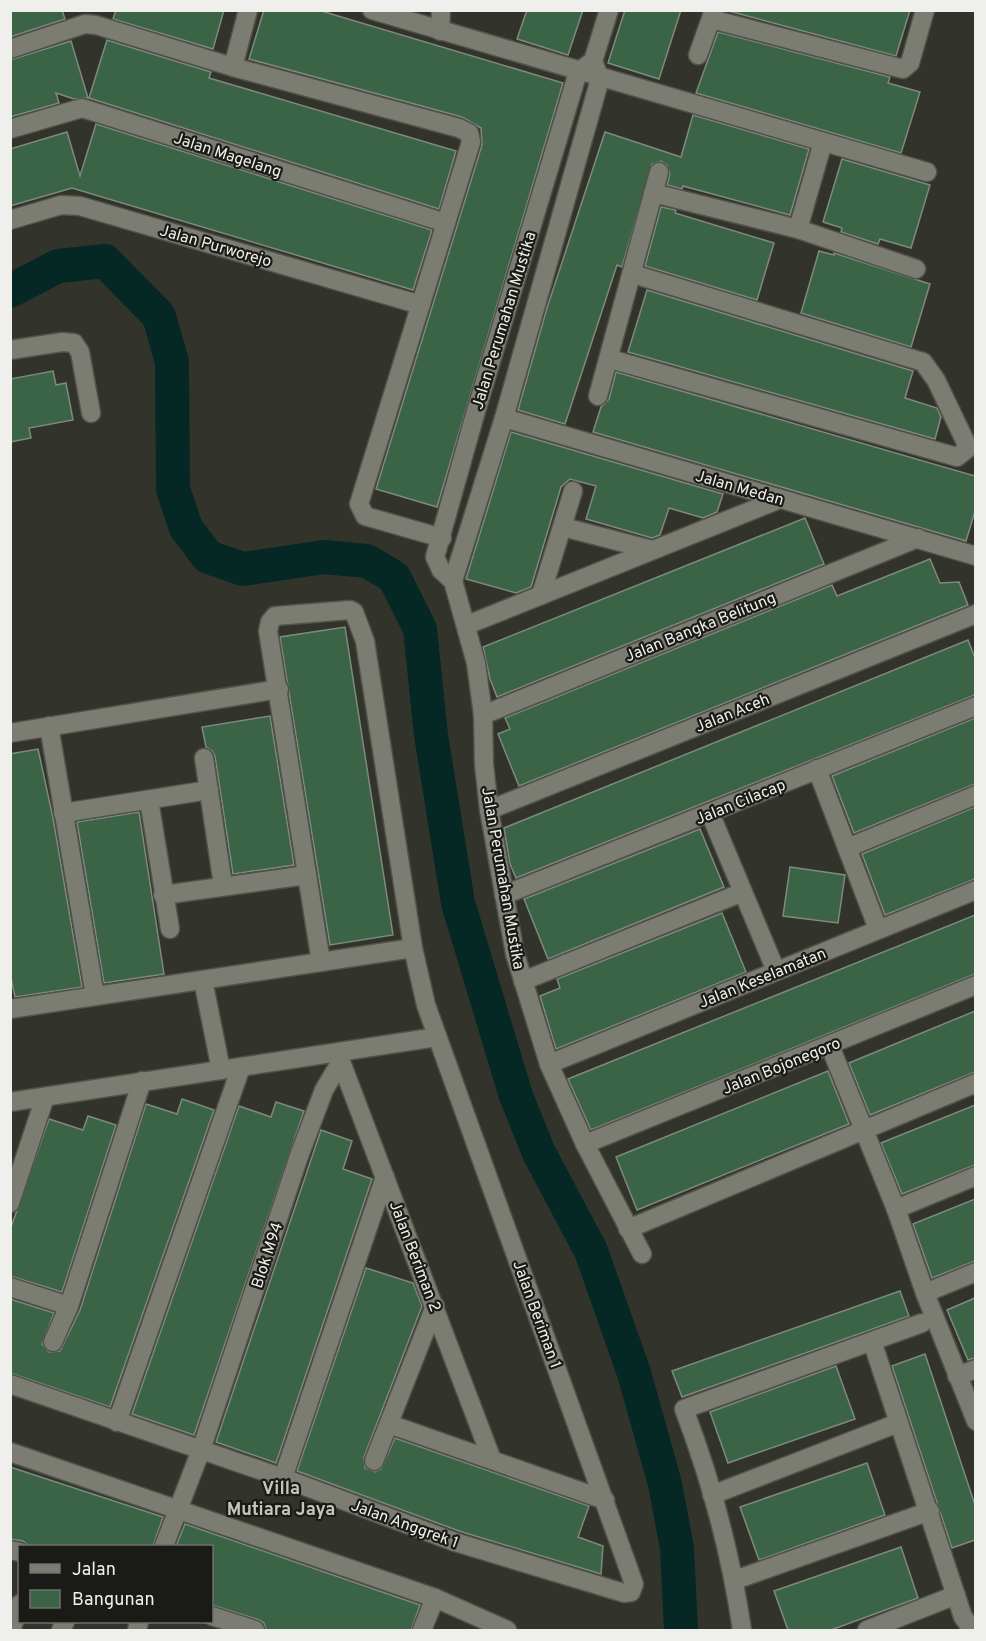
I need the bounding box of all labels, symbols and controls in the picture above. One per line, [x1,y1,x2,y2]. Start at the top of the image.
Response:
street label: Jalan Magelang [171,129,284,183]
street label: Jalan Purworejo [157,221,274,272]
street label: Jalan Perumahan Mustika [468,229,542,412]
street label: Jalan Medan [693,467,786,511]
street label: Jalan Bangka Belitung [622,588,779,667]
street label: Jalan Aceh [693,690,773,738]
street label: Jalan Cilacap [693,776,789,830]
street label: Jalan Perumahan Mustika [476,786,528,971]
street label: Jalan Keselamatan [696,944,829,1013]
street label: Jalan Bojonegoro [720,1034,844,1100]
street label: Jalan Beriman 2 [384,1198,444,1315]
street label: Blok M94 [248,1220,288,1291]
street label: Jalan Beriman 1 [507,1258,565,1371]
district label: Villa Mutiara Jaya [227,1478,335,1522]
street label: Jalan Anggrek 1 [348,1496,461,1554]
legend [18,1545,213,1623]
text: Jalan [72,1559,116,1582]
text: Bangunan [72,1589,155,1612]

